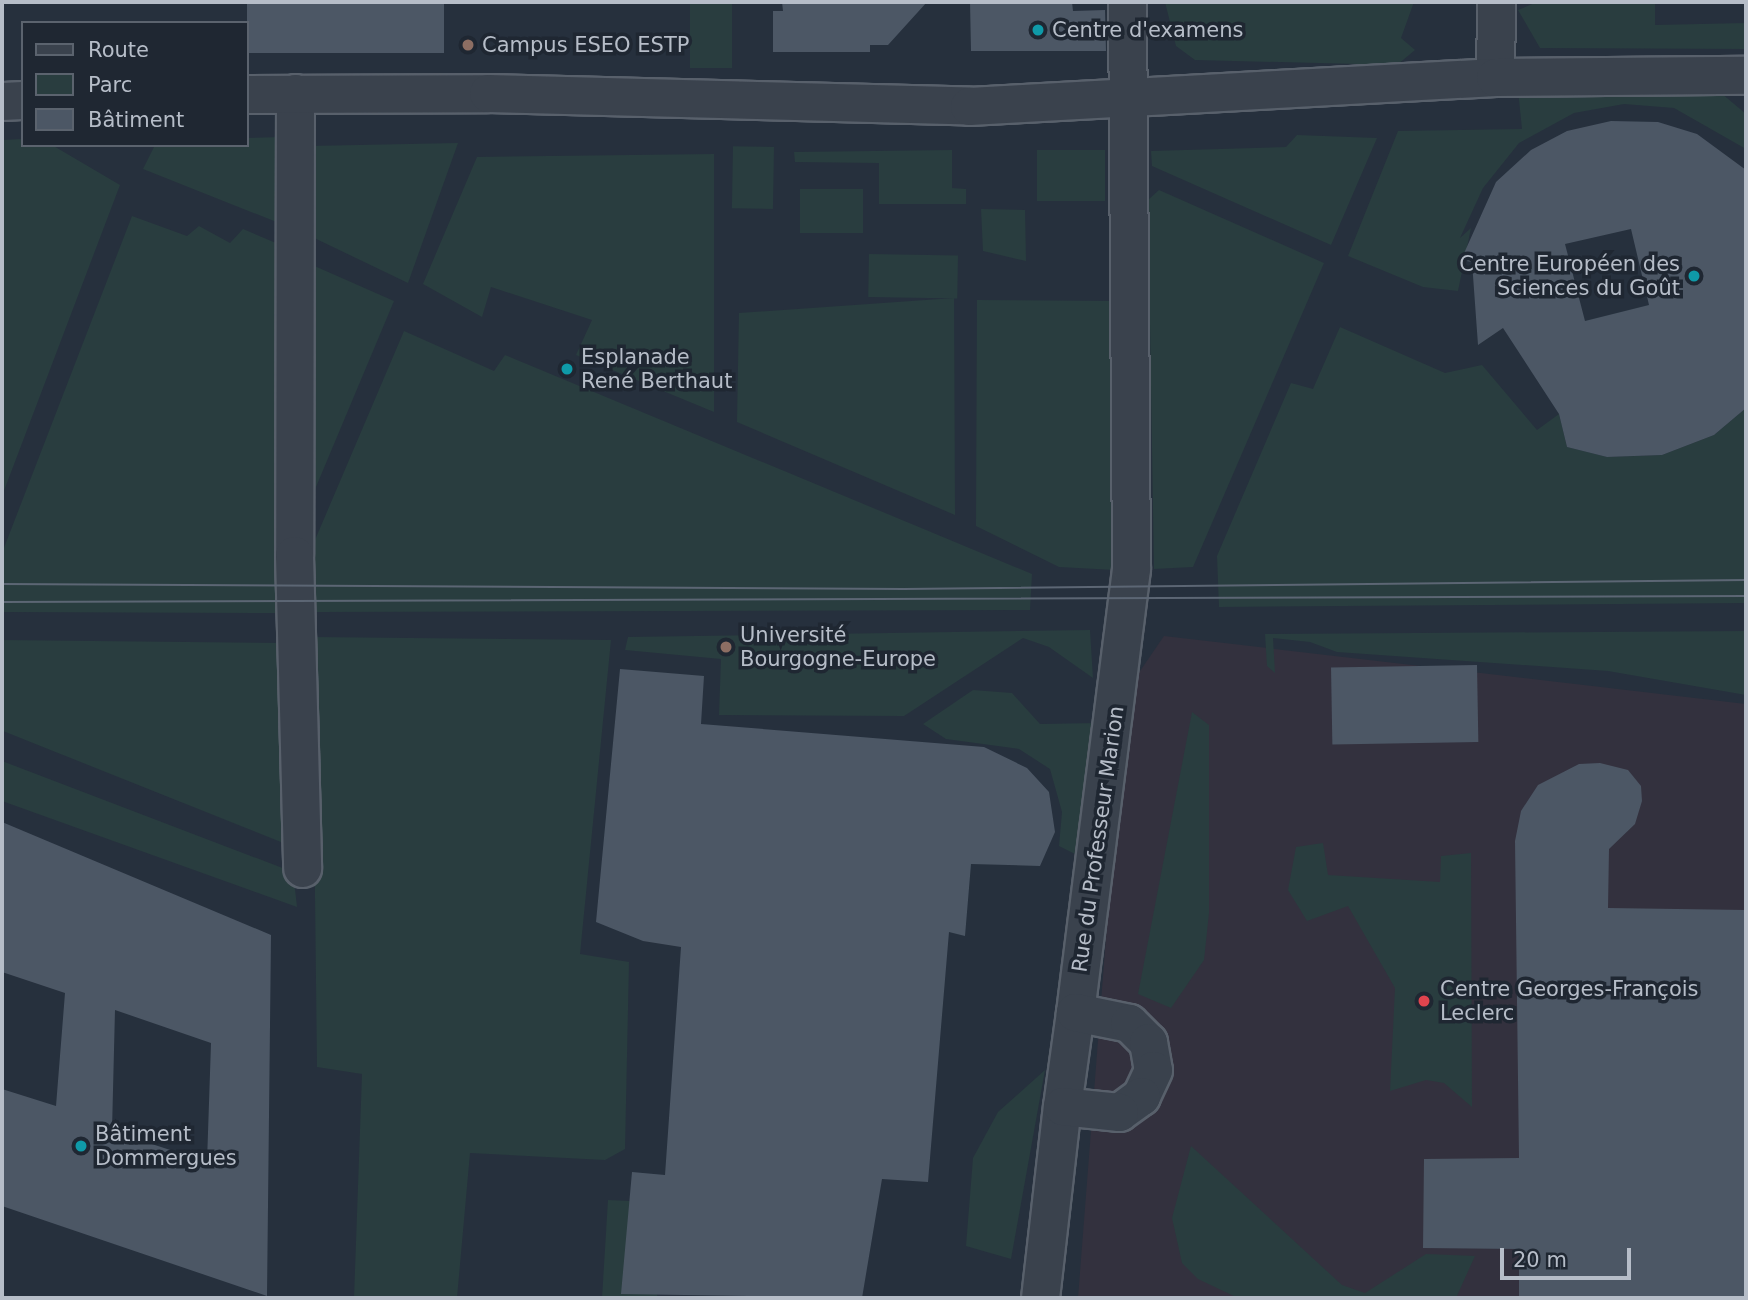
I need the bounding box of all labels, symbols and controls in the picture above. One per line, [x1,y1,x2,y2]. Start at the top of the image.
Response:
place label: Centre d'examens [1052,17,1243,43]
legend [21,21,248,147]
marker: Centre d'examens [1030,22,1046,38]
place label: Campus ESEO ESTP [482,32,689,58]
marker: Campus ESEO ESTP [460,37,476,53]
text: Route [88,38,149,62]
text: Parc [88,73,132,97]
text: Bâtiment [88,108,184,132]
place label: Centre Européen des Sciences du Goût [1459,251,1680,301]
marker: Centre Européen des Sciences du Goût [1686,268,1702,284]
place label: Esplanade René Berthaut [581,344,732,394]
marker: Esplanade René Berthaut [559,361,575,377]
place label: Université Bourgogne-Europe [740,622,936,672]
marker: Université Bourgogne-Europe [718,639,734,655]
street label: Rue du Professeur Marion [1067,704,1129,974]
place label: Centre Georges-François Leclerc [1440,976,1699,1026]
marker: Centre Georges-François Leclerc [1414,991,1434,1011]
place label: Bâtiment Dommergues [95,1121,237,1171]
marker: Bâtiment Dommergues [73,1138,89,1154]
scale bar [1503,1234,1634,1278]
text: 20 m [1513,1248,1567,1272]

